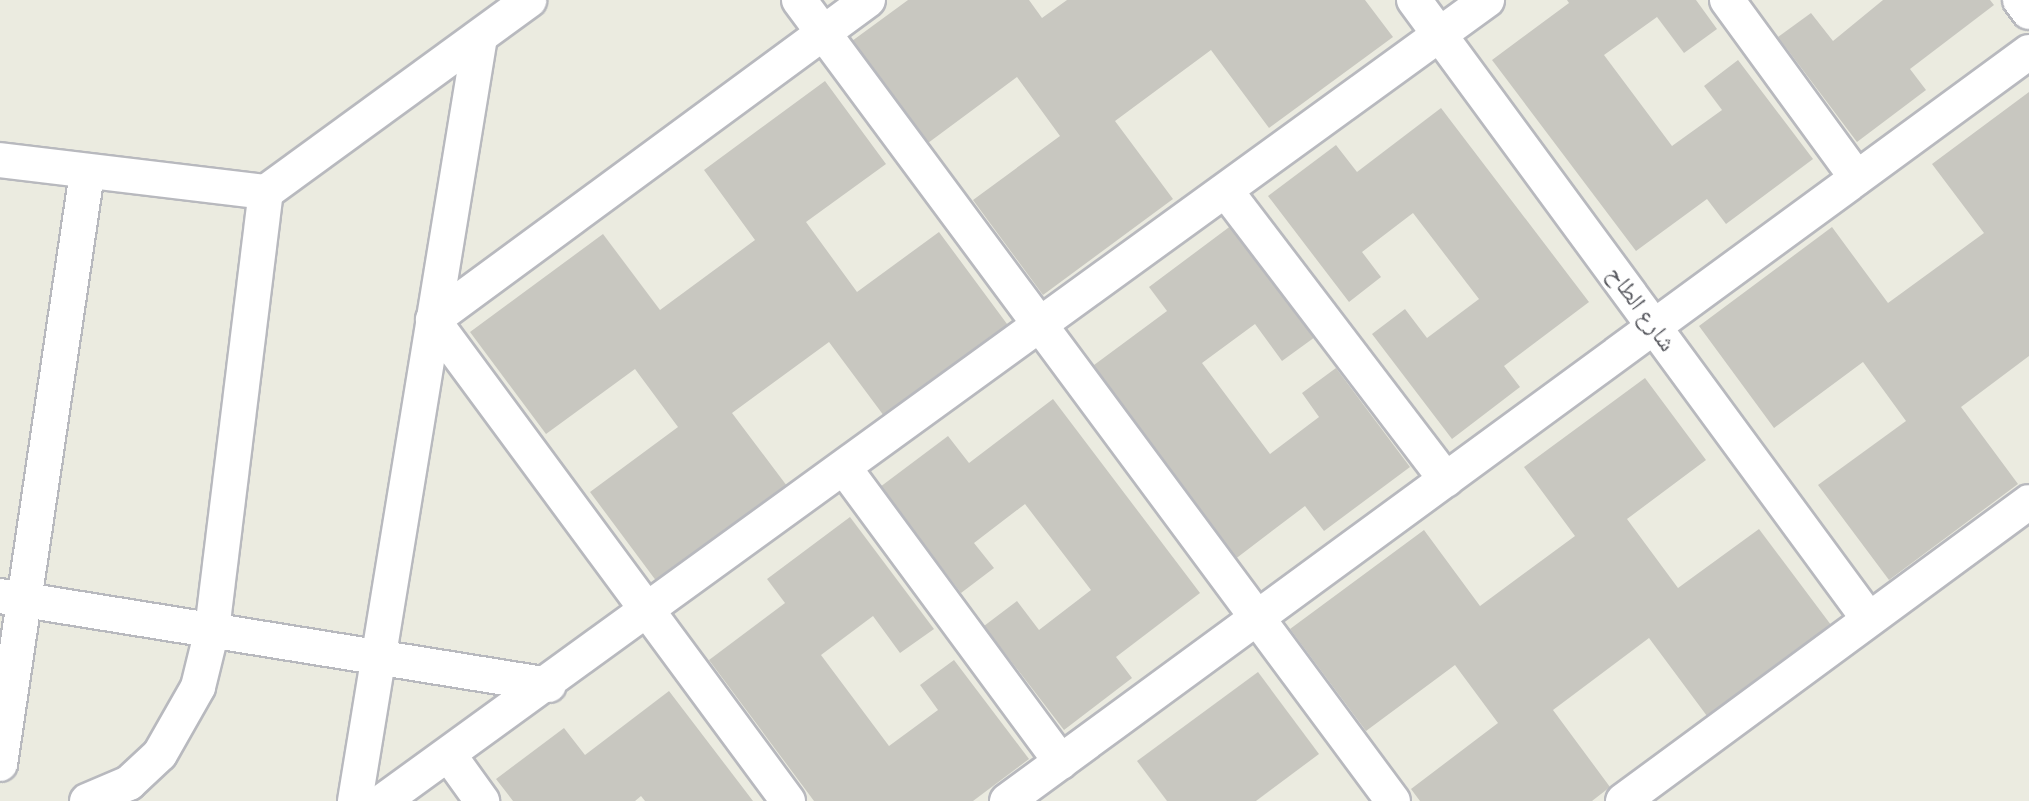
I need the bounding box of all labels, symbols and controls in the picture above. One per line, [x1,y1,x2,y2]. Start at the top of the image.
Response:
street label: شارع الطاح [1600,261,1682,357]

